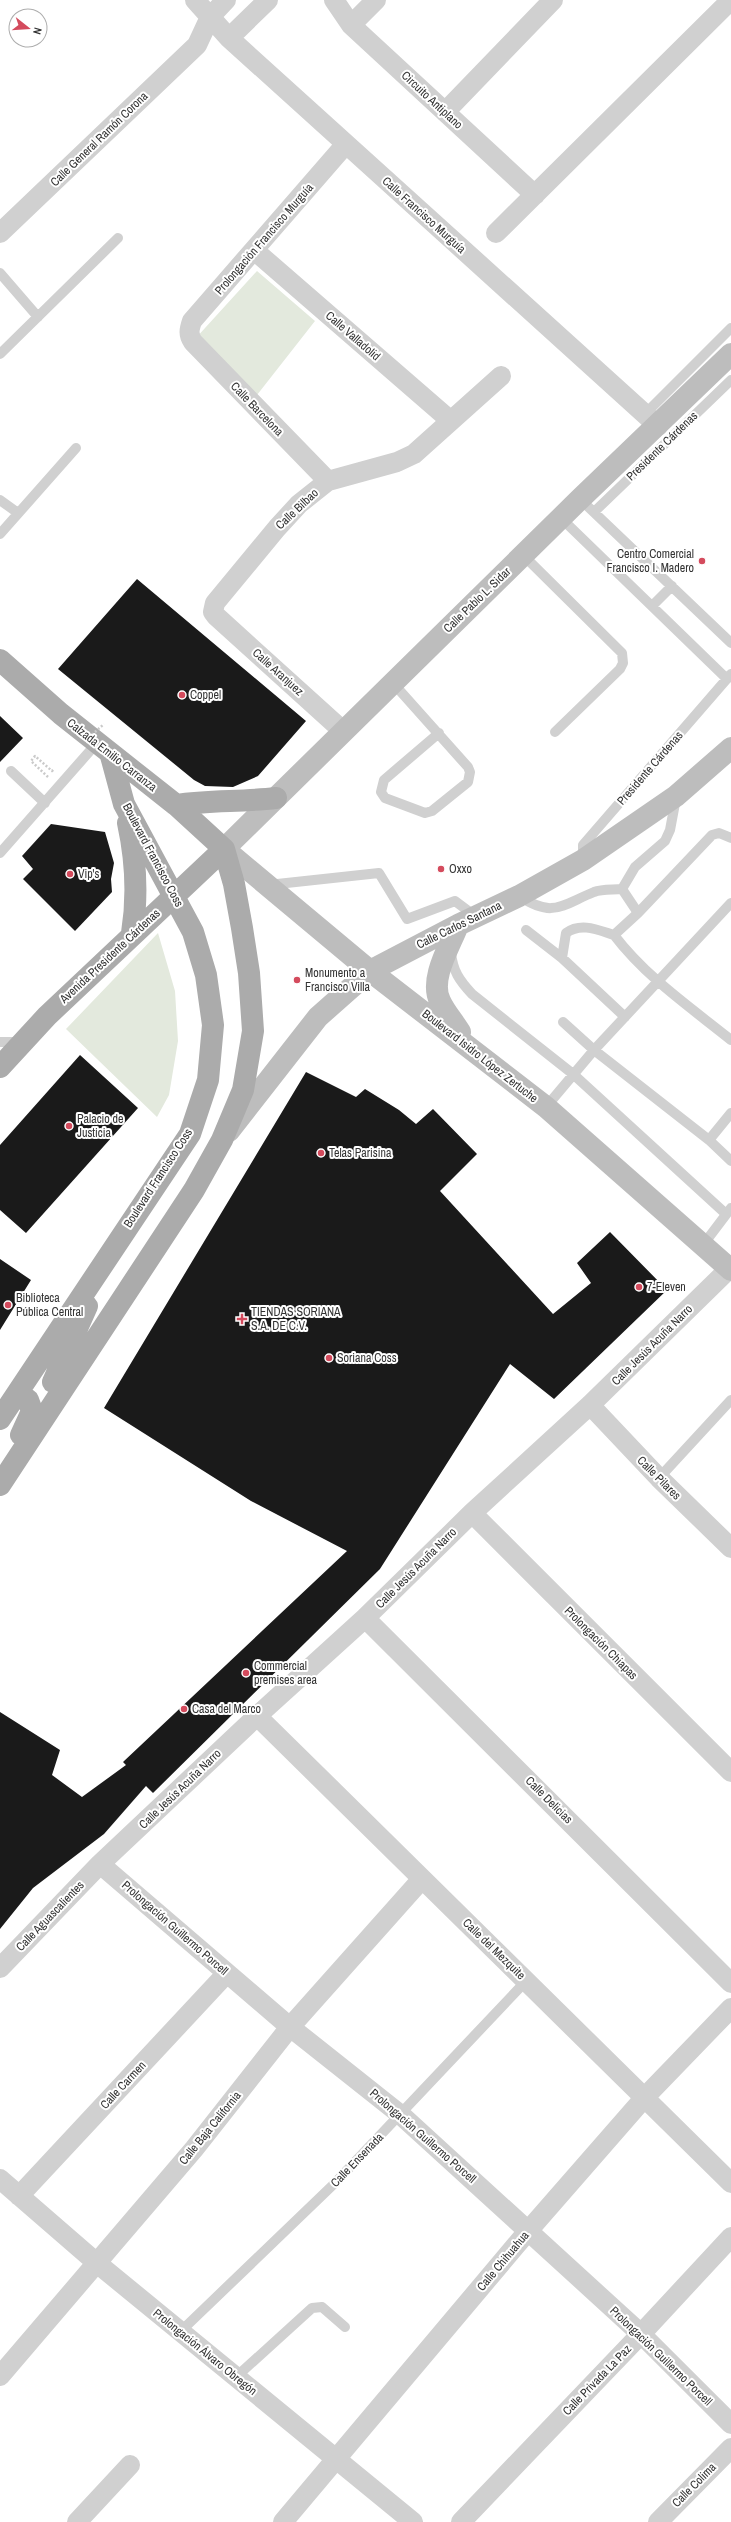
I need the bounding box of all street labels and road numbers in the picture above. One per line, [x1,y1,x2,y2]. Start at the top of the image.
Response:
street label: Circuito Antiplano [398,67,466,133]
street label: Calle General Ramón Corona [47,88,152,190]
street label: Calle Francisco Murguía [379,173,470,257]
street label: Prolongación Francisco Murguía [211,179,317,298]
street label: Calle Valladolid [322,308,384,364]
street label: Calle Barcelona [227,378,287,440]
street label: Presidente Cárdenas [623,408,701,484]
street label: Calle Bilbao [272,485,322,533]
street label: Calle Pablo L. Sidar [440,563,515,636]
street label: Calle Aranjuez [249,645,307,699]
street label: Calzada Emilio Carranza [64,715,161,795]
street label: Presidente Cárdenas [613,728,687,808]
street label: Boulevard Francisco Coss [119,800,187,910]
street label: Calle Carlos Santana [414,897,505,953]
street label: Avenida Presidente Cárdenas [56,905,164,1007]
street label: Boulevard Isidro López Zertuche [419,1006,541,1106]
street label: Boulevard Francisco Coss [120,1125,196,1231]
street label: Calle Jesús Acuña Narro [608,1301,696,1389]
street label: Calle Pilares [634,1453,684,1503]
street label: Calle Jesús Acuña Narro [372,1524,460,1612]
street label: Prolongación Chiapas [561,1603,641,1683]
street label: Calle Jesús Acuña Narro [135,1746,225,1832]
street label: Calle Delicias [522,1773,576,1827]
street label: Calle Aguascalientes [12,1877,88,1955]
street label: Prolongación Guillermo Porcell [118,1877,232,1979]
street label: Calle del Mezquite [459,1915,529,1983]
street label: Calle Carmen [97,2058,149,2112]
street label: Prolongación Guillermo Porcell [366,2085,480,2187]
street label: Calle Baja California [175,2087,245,2168]
street label: Calle Ensenada [327,2129,387,2191]
street label: Calle Chihuahua [473,2227,533,2294]
street label: Prolongación Guillermo Porcell [606,2303,716,2409]
street label: Prolongación Álvaro Obregón [150,2305,260,2399]
street label: Calle Privada La Paz [559,2341,635,2419]
street label: Calle Colima [668,2459,720,2511]

